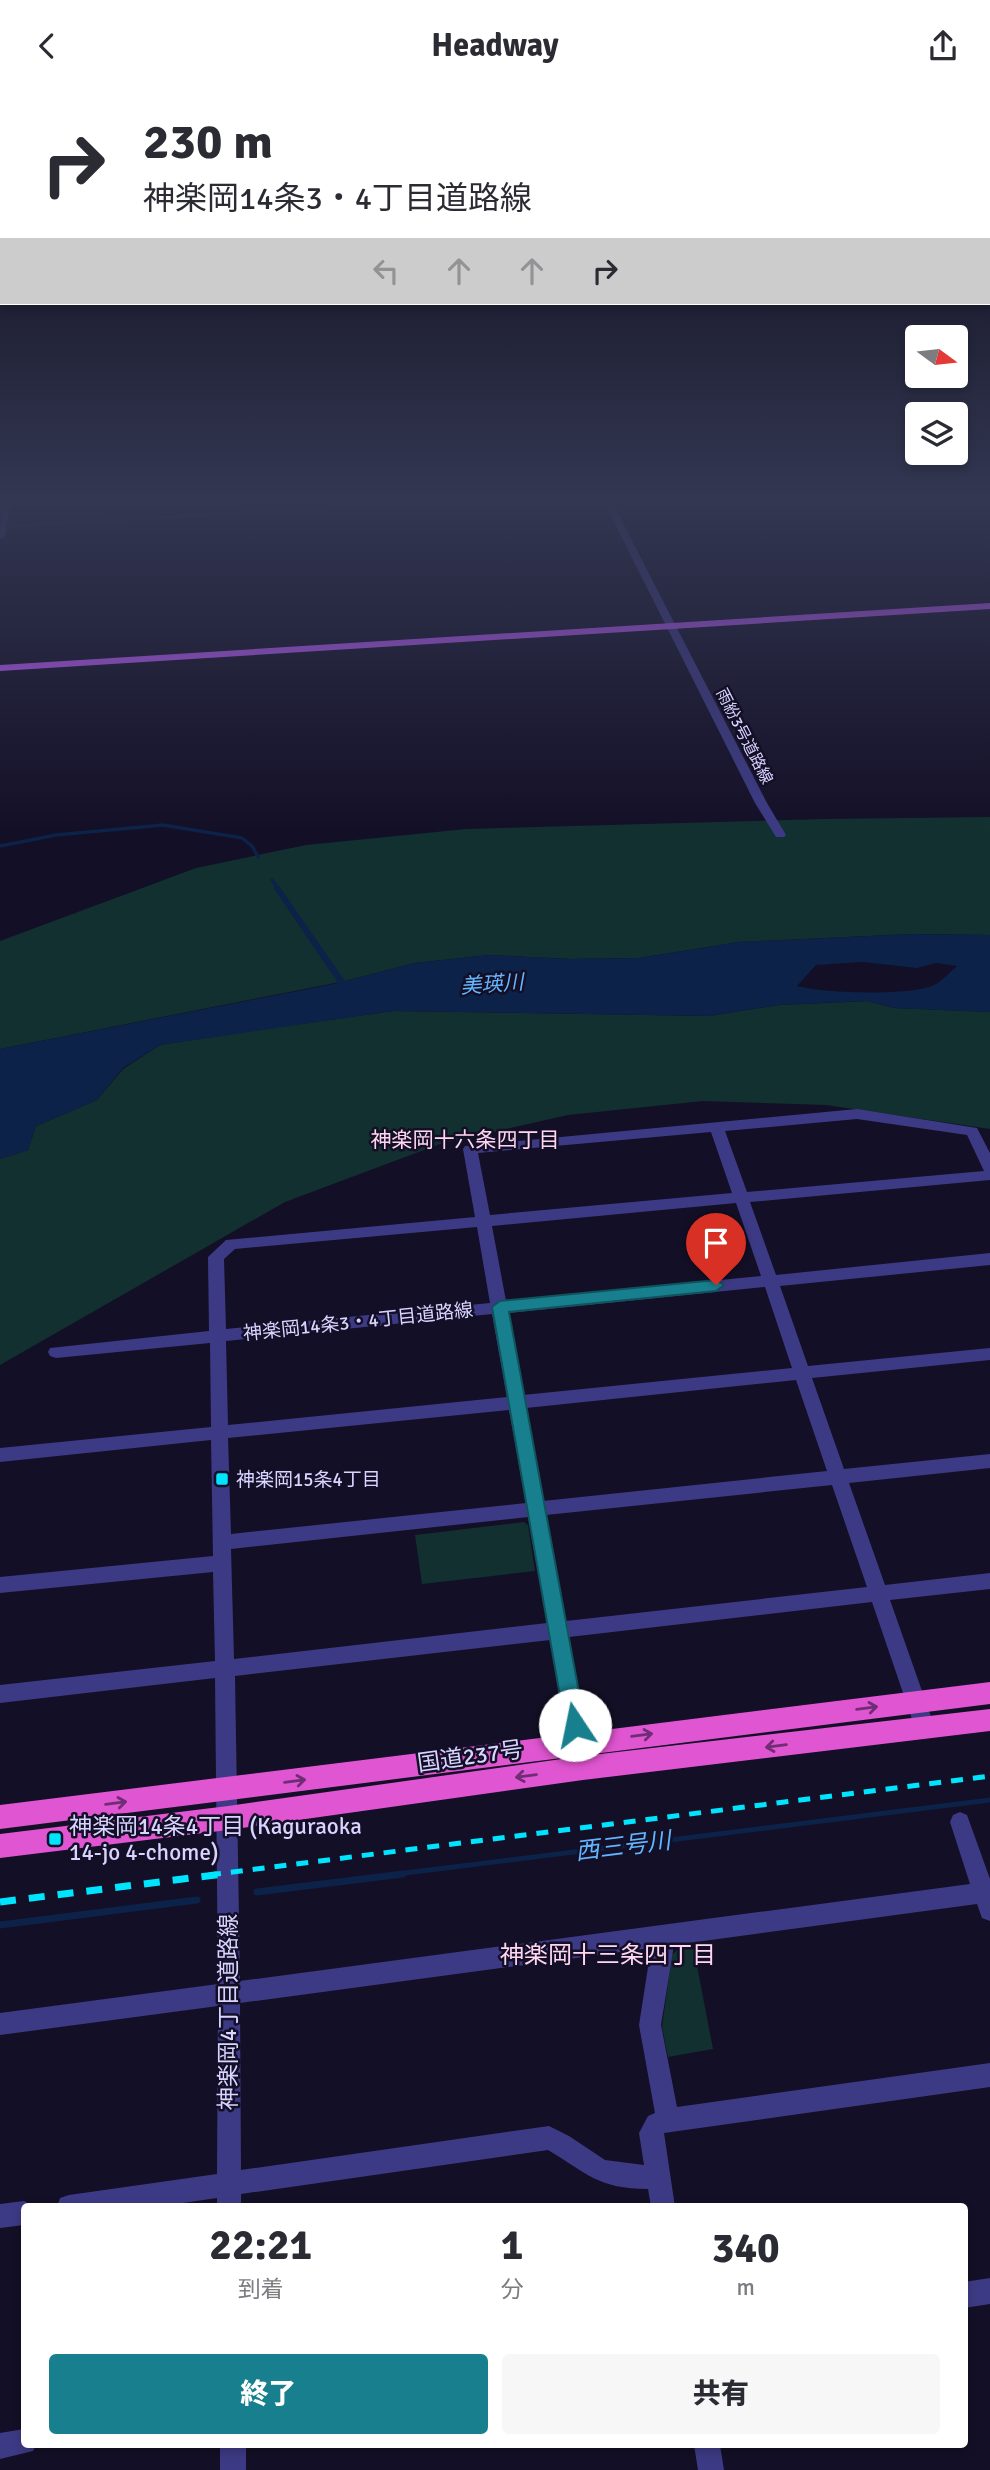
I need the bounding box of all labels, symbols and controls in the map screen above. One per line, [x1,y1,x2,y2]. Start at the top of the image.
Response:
text: Headway [431,26,559,65]
icon: back [28,27,66,65]
icon: share [924,27,962,65]
text: 230 m [143,112,273,172]
icon: right [28,119,119,210]
text: 神楽岡14条3・4丁目道路線 [143,179,532,218]
icon: left [367,252,405,290]
icon: ahead [440,252,478,290]
icon: ahead [513,252,551,290]
icon: right [586,252,624,290]
north arrow [905,325,968,389]
map controls [905,325,968,465]
button: layers [905,402,968,465]
street label: 雨紛3号道路線 [711,685,777,788]
water label: 美瑛川 [460,969,526,999]
district label: 神楽岡十六条四丁目 [371,1127,560,1153]
pin [686,1213,746,1285]
icon: arrive [697,1224,735,1262]
street label: 神楽岡14条3・4丁目道路線 [242,1298,474,1346]
place label: 神楽岡15条4丁目 [236,1468,381,1492]
marker: 神楽岡15条4丁目 [214,1471,230,1487]
position arrow [538,1688,612,1762]
one-way arrow [856,1701,878,1714]
one-way arrow [630,1728,652,1741]
street label: 国道237号 [415,1735,525,1778]
one-way arrow [765,1739,788,1752]
one-way arrow [515,1770,538,1783]
one-way arrow [283,1774,305,1787]
one-way arrow [105,1796,127,1809]
place label: 神楽岡14条4丁目 (Kaguraoka 14-jo 4-chome) [69,1812,362,1867]
water label: 西三号川 [574,1825,675,1867]
marker: 神楽岡14条4丁目 (Kaguraoka 14-jo 4-chome) [47,1831,63,1847]
street label: 神楽岡4丁目道路線 [214,1914,243,2110]
district label: 神楽岡十三条四丁目 [500,1940,716,1970]
text: 22:21 [209,2220,312,2271]
text: 1 [501,2220,523,2271]
text: 340 [712,2223,780,2274]
text: m [737,2273,755,2302]
text: 到着 [238,2275,284,2304]
text: 分 [501,2275,524,2304]
button: 終了 [49,2354,488,2434]
button: 共有 [502,2354,940,2434]

